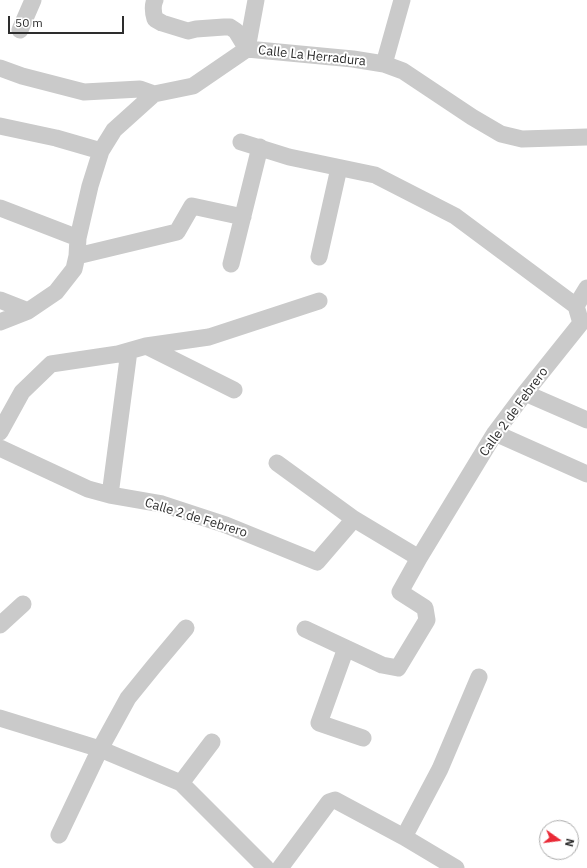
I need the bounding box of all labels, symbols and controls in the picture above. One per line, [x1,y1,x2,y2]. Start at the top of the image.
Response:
scale bar [10,8,126,34]
text: 50 m [15,15,43,30]
street label: Calle La Herradura [257,43,367,69]
street label: Calle 2 de Febrero [476,364,552,460]
street label: Calle 2 de Febrero [143,495,249,541]
north arrow [539,820,579,860]
text: N [562,837,577,848]

